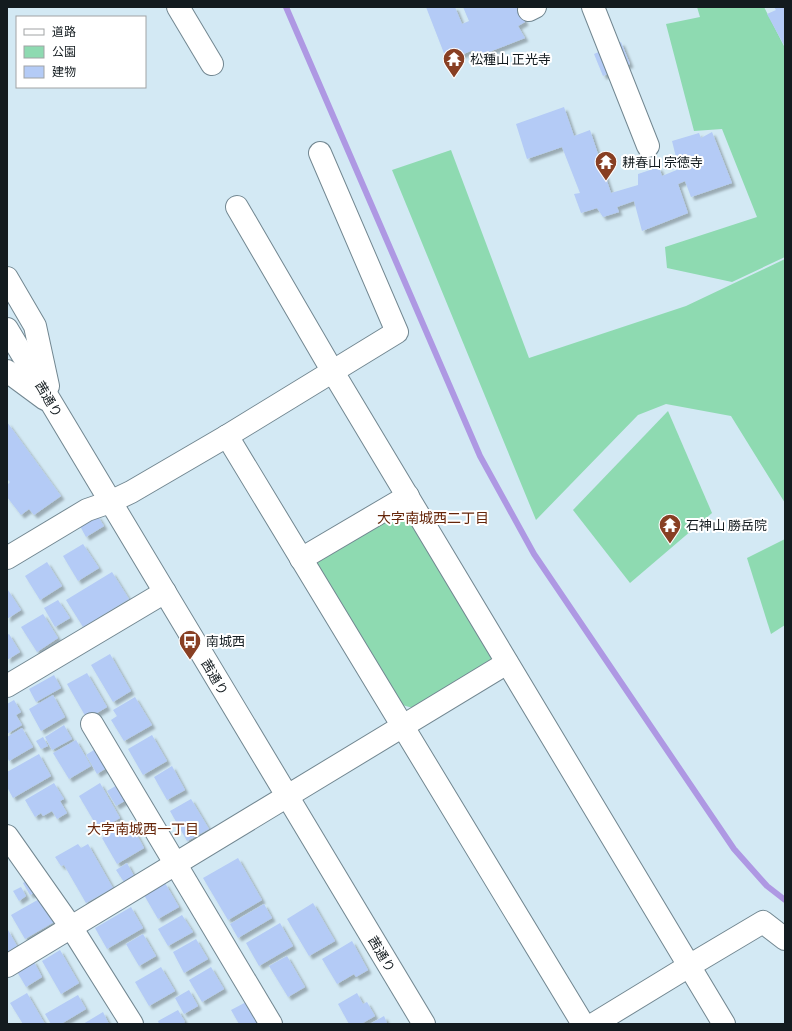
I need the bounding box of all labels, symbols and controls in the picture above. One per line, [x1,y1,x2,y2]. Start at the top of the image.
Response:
legend [16,16,146,88]
text: 道路 [52,24,76,38]
text: 公園 [52,44,76,58]
temple icon: 松種山 正光寺 [441,46,467,79]
place label: 松種山 正光寺 [470,51,551,67]
text: 建物 [52,64,76,78]
temple icon: 耕春山 宗徳寺 [593,149,619,182]
place label: 耕春山 宗徳寺 [622,154,703,170]
street label: 茜通り [32,378,66,420]
district label: 大字南城西二丁目 [377,509,489,526]
temple icon: 石神山 勝岳院 [657,512,683,545]
place label: 石神山 勝岳院 [686,517,767,533]
bus stop icon: 南城西 [177,628,203,661]
place label: 南城西 [206,633,245,649]
street label: 茜通り [198,656,232,698]
district label: 大字南城西一丁目 [87,820,199,837]
street label: 茜通り [365,933,399,975]

